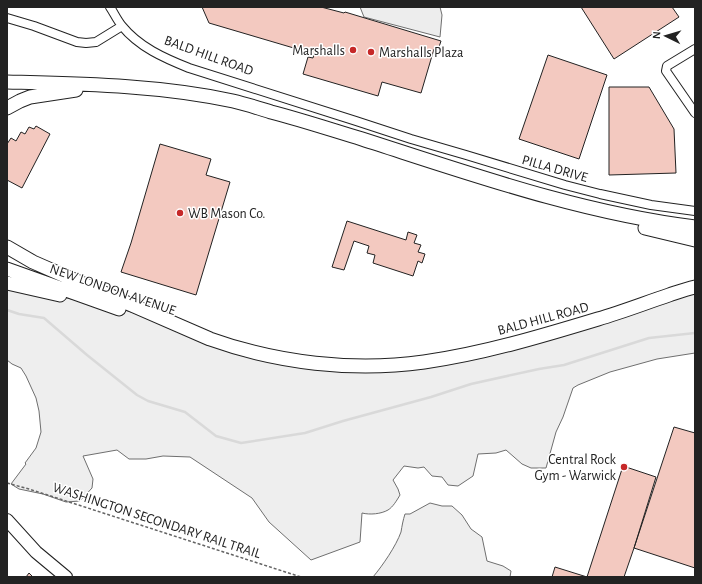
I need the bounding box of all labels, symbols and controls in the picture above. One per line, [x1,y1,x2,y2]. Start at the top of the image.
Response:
north arrow [646,16,686,56]
text: N [651,31,662,39]
street label: BALD HILL ROAD [162,33,255,79]
place label: Marshalls [292,44,345,58]
marker: Marshalls [348,45,358,55]
place label: Marshalls Plaza [379,46,464,60]
marker: Marshalls Plaza [366,47,376,57]
street label: PILLA DRIVE [520,153,590,185]
place label: WB Mason Co. [188,207,266,221]
marker: WB Mason Co. [175,208,185,218]
street label: NEW LONDON AVENUE [48,262,178,318]
street label: BALD HILL ROAD [496,300,590,338]
place label: Central Rock Gym - Warwick [534,453,617,483]
marker: Central Rock Gym - Warwick [619,462,629,472]
street label: WASHINGTON SECONDARY RAIL TRAIL [51,481,263,561]

